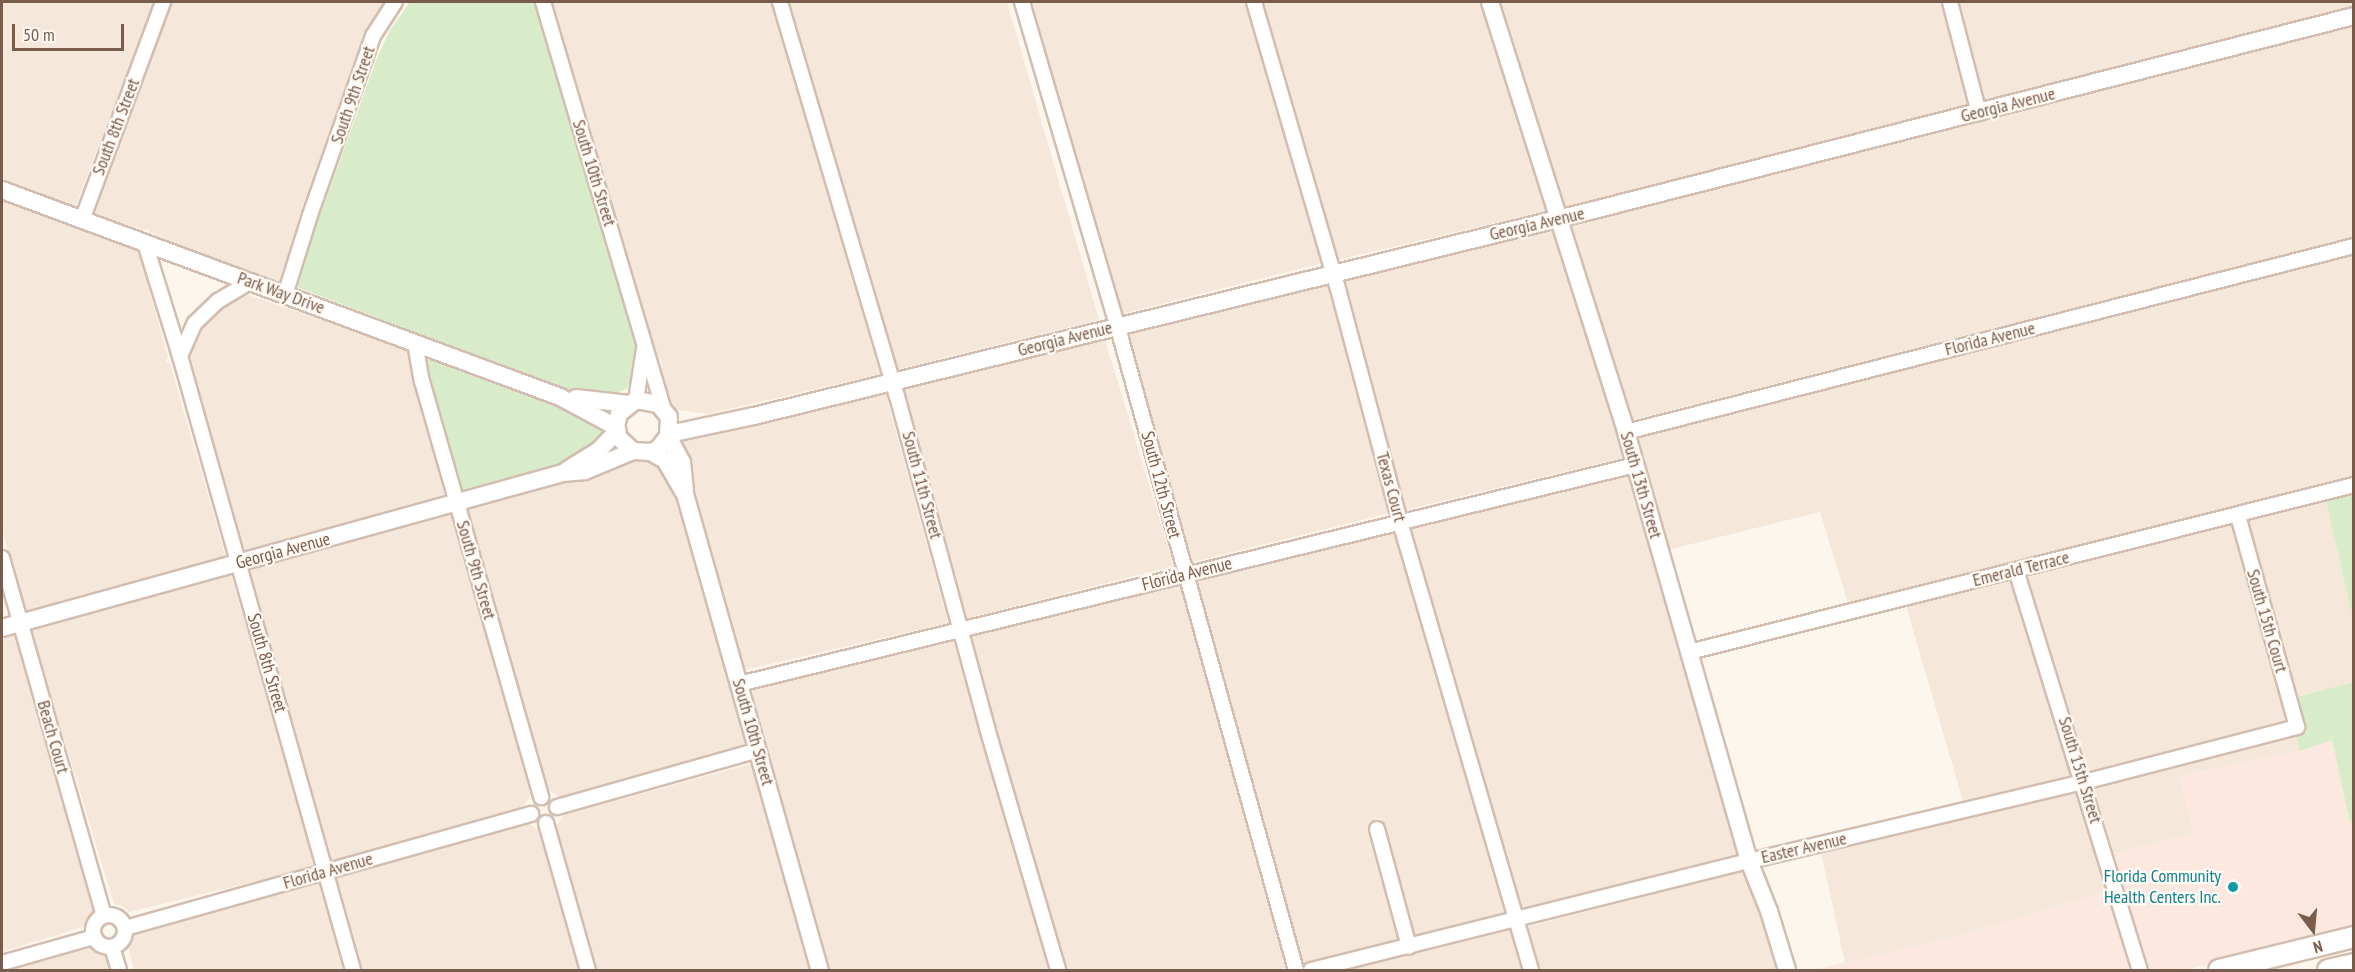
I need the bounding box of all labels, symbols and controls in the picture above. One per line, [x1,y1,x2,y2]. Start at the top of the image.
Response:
scale bar [15,12,128,50]
text: 50 m [23,23,55,46]
street label: South 9th Street [326,43,380,147]
street label: South 8th Street [88,76,144,178]
street label: Georgia Avenue [1958,83,2058,127]
street label: South 10th Street [568,117,620,229]
street label: Georgia Avenue [1487,203,1587,245]
street label: Park Way Drive [234,267,328,319]
street label: Georgia Avenue [1015,317,1115,361]
street label: Florida Avenue [1942,317,2038,361]
street label: South 11th Street [897,429,947,541]
street label: South 12th Street [1136,429,1186,541]
street label: South 13th Street [1615,429,1667,541]
street label: Texas Court [1371,450,1411,524]
street label: South 9th Street [452,518,500,622]
street label: Georgia Avenue [233,528,333,574]
street label: Emerald Terrace [1970,547,2072,591]
street label: Florida Avenue [1139,552,1235,596]
street label: South 15th Court [2242,567,2292,675]
street label: South 8th Street [243,611,291,715]
street label: South 10th Street [727,676,779,788]
street label: Beach Court [32,698,74,776]
street label: South 15th Street [2054,714,2106,826]
street label: Easter Avenue [1759,828,1849,868]
street label: Florida Avenue [281,848,375,894]
place label: Florida Community Health Centers Inc. [2104,866,2221,908]
marker: Florida Community Health Centers Inc. [2226,880,2240,894]
north arrow [2283,900,2343,960]
text: N [2311,936,2325,958]

